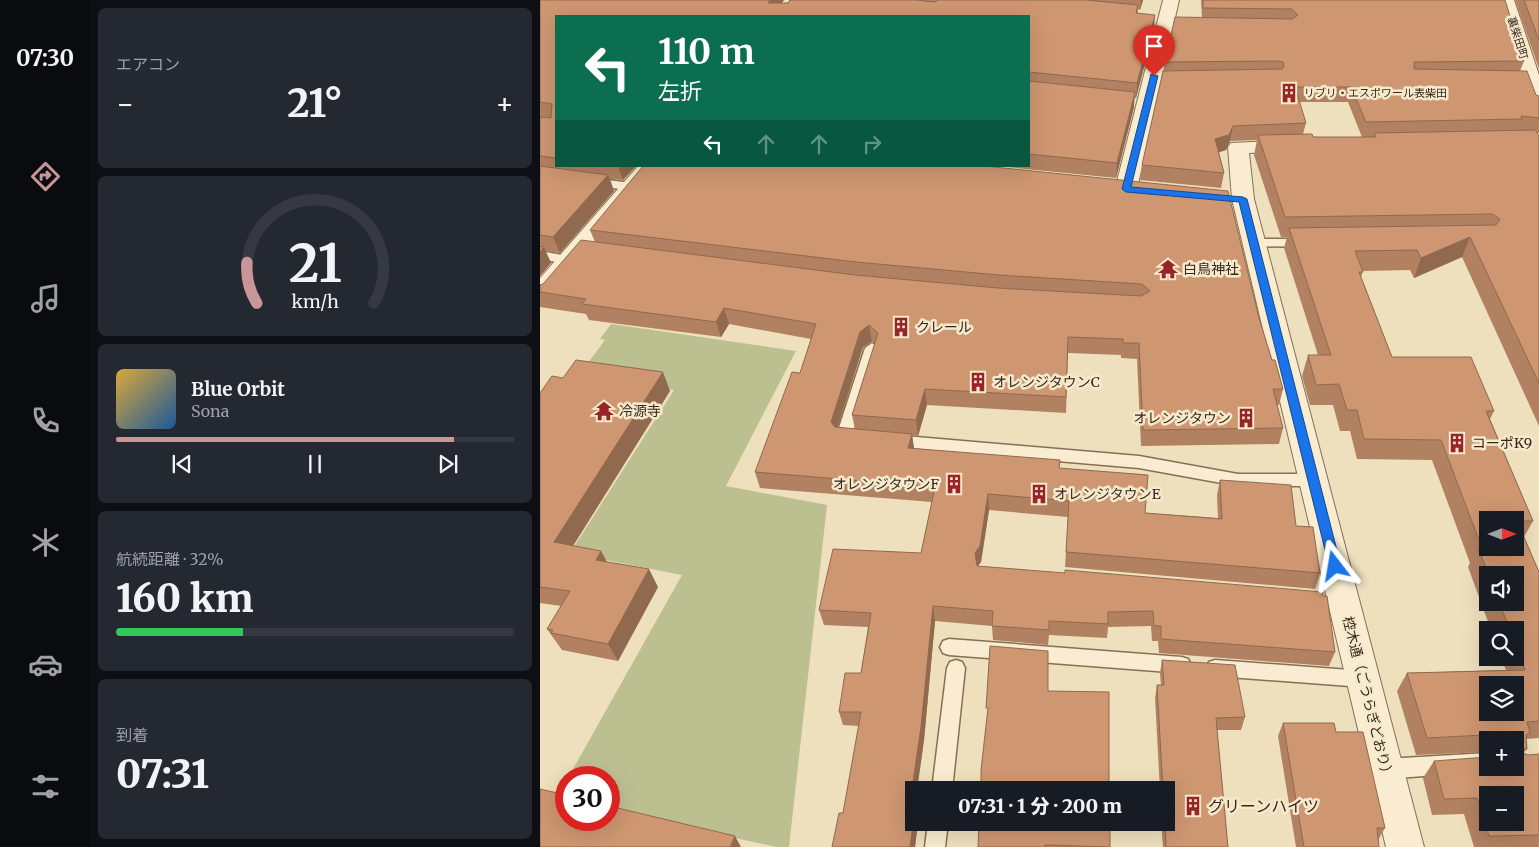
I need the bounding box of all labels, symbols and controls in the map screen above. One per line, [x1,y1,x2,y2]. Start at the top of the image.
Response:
street label: 裏柴田町 [1505,15,1531,61]
pin [1133,25,1175,76]
text: 110 m [658,30,755,74]
icon: arrive [1140,32,1168,60]
icon: left [575,35,640,100]
text: 07:30 [16,44,74,72]
text: エアコン [116,54,180,74]
text: 左折 [658,77,702,105]
text: 21° [287,80,343,127]
building icon: リブリ・エスポワール表柴田 [1278,82,1300,104]
text: − [116,86,135,122]
text: + [495,86,514,122]
place label: リブリ・エスポワール表柴田 [1304,86,1447,100]
icon: left [699,130,727,158]
icon: ahead [752,130,780,158]
icon: ahead [805,130,833,158]
icon: right [858,130,886,158]
icon: directions [28,159,63,194]
text: 21 [288,231,342,296]
temple icon: 白鳥神社 [1157,258,1179,280]
place label: 白鳥神社 [1183,260,1239,278]
icon: music [28,281,63,316]
text: km/h [291,290,339,313]
building icon: クレール [890,316,912,338]
place label: クレール [916,318,972,336]
building icon: オレンジタウンC [967,371,989,393]
place label: オレンジタウンC [993,373,1100,391]
text: Blue Orbit [191,377,285,401]
temple icon: 冷源寺 [593,400,615,422]
text: Sona [191,401,229,421]
place label: 冷源寺 [619,402,661,420]
icon: phone [28,403,63,438]
building icon: オレンジタウン [1235,407,1257,429]
place label: オレンジタウン [1133,409,1231,427]
building icon: コーポK9 [1446,432,1468,454]
place label: コーポK9 [1472,434,1532,452]
icon: previous [168,450,196,478]
icon: pause [301,450,329,478]
icon: next [434,450,462,478]
building icon: オレンジタウンF [943,473,965,495]
place label: オレンジタウンF [833,475,939,493]
building icon: オレンジタウンE [1028,483,1050,505]
place label: オレンジタウンE [1054,485,1161,503]
north arrow [1479,511,1524,556]
map controls [1479,511,1524,831]
icon: climate [28,525,63,560]
position arrow [1308,539,1360,591]
text: 航続距離 · 32% [116,549,224,569]
button: sound [1479,566,1524,611]
text: 160 km [116,575,253,622]
street label: 椌木通（ごうらぎどおり） [1339,614,1397,782]
button: search [1479,621,1524,666]
icon: car [28,647,63,682]
button: layers [1479,676,1524,721]
text: 到着 [116,725,148,745]
button: + [1479,731,1524,776]
text: 07:31 [116,751,209,798]
speed limit sign: 30 [555,766,620,831]
icon: filters [28,769,63,804]
button: − [1479,786,1524,831]
text: 07:31 · 1 分 · 200 m [958,794,1122,818]
building icon: グリーンハイツ [1182,795,1204,817]
place label: グリーンハイツ [1208,796,1319,816]

